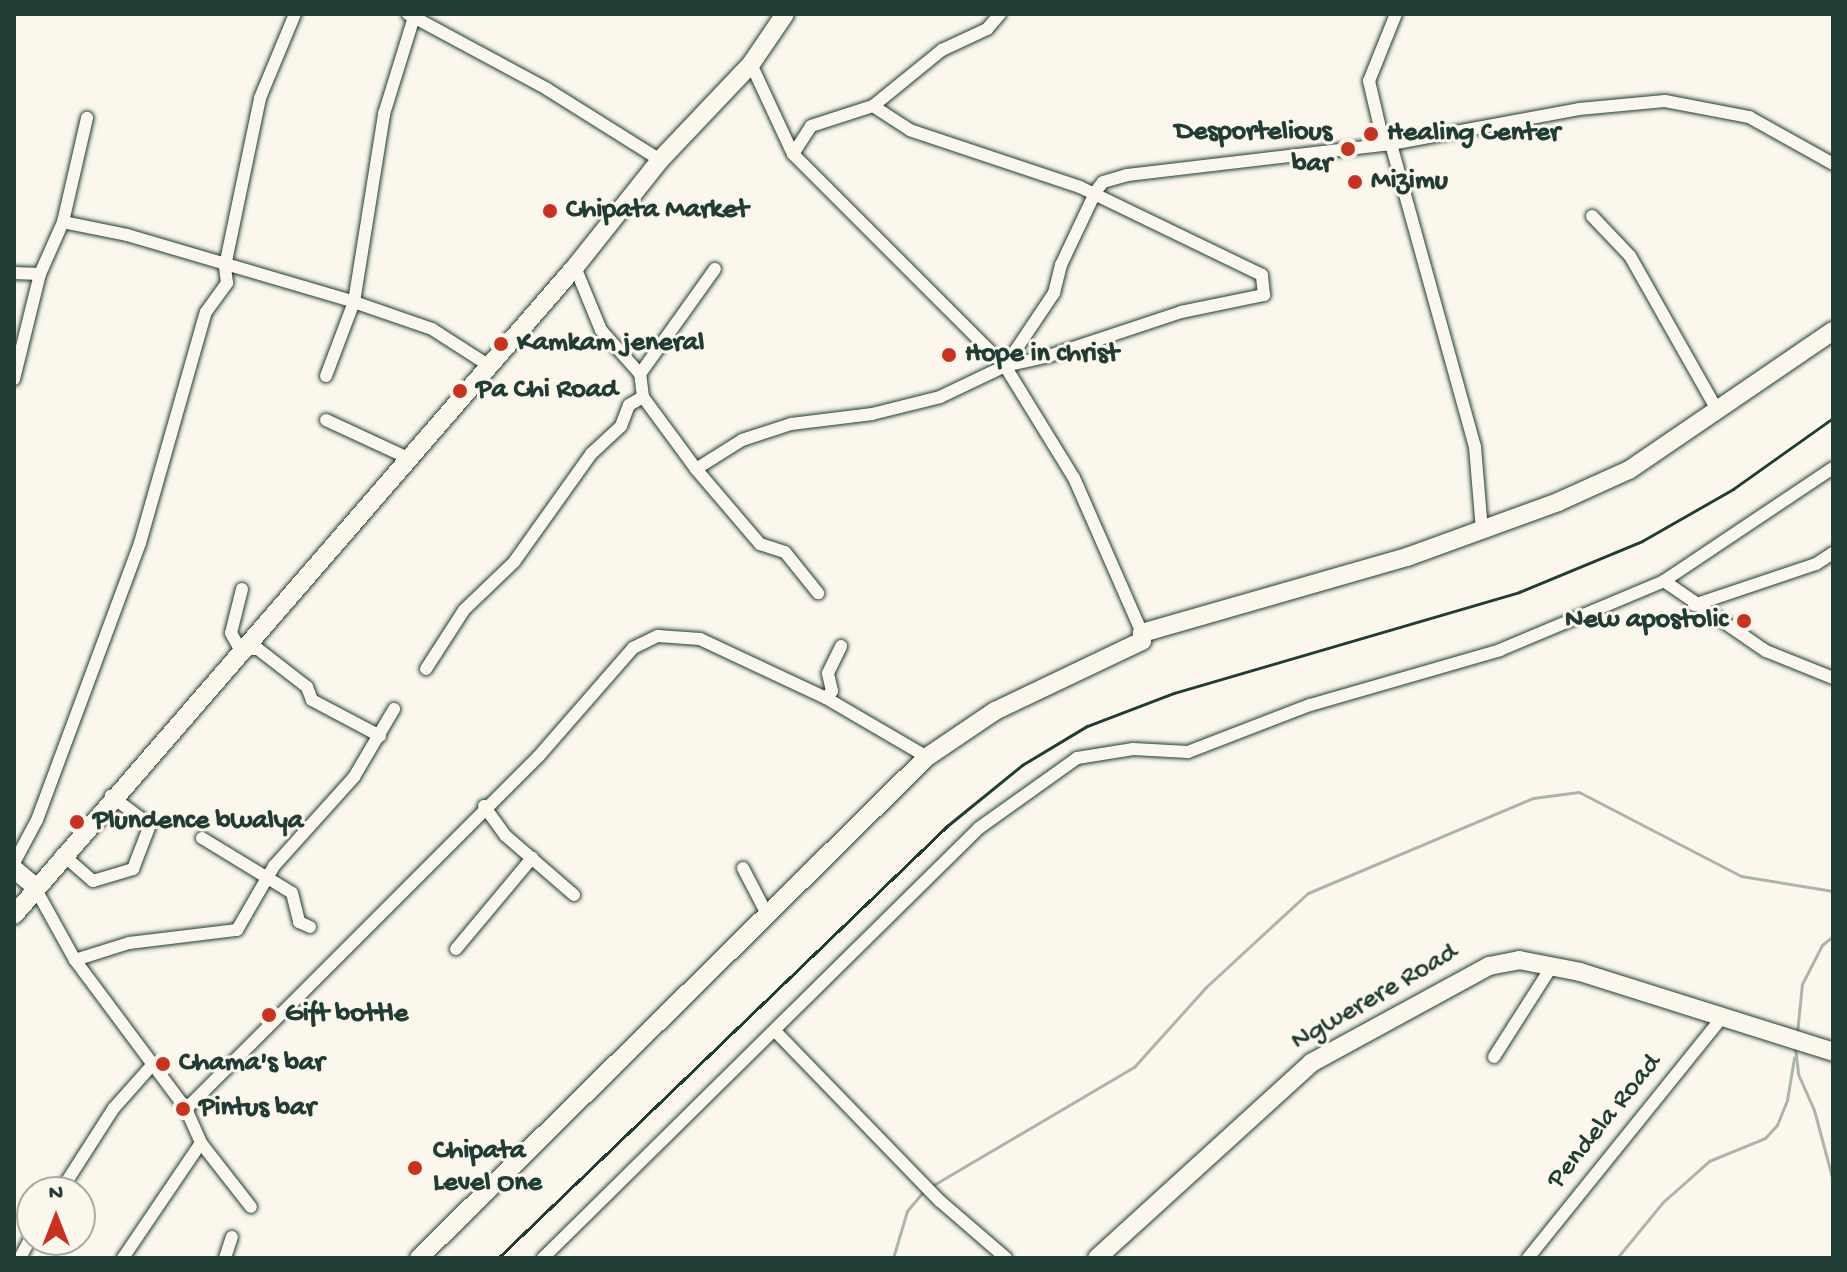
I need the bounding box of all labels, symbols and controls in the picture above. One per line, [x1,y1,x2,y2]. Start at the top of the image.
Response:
place label: Desportelious bar [1175,116,1332,182]
place label: Healing Center [1387,117,1560,151]
marker: Healing Center [1362,125,1380,143]
marker: Desportelious bar [1339,140,1357,158]
place label: Mizimu [1371,165,1448,199]
marker: Mizimu [1346,173,1364,191]
place label: Chipata Market [566,194,748,228]
marker: Chipata Market [541,202,559,220]
place label: Kamkam jeneral [517,327,704,361]
marker: Kamkam jeneral [492,335,510,353]
place label: Hope in christ [965,338,1119,372]
marker: Hope in christ [940,346,958,364]
place label: Pa Chi Road [476,374,618,408]
marker: Pa Chi Road [451,382,469,400]
place label: New apostolic [1565,604,1728,638]
marker: New apostolic [1735,612,1753,630]
place label: Plundence bwalya [93,805,303,839]
marker: Plundence bwalya [68,813,86,831]
street label: Ngwerere Road [1286,937,1464,1059]
place label: Gift bottle [285,998,408,1032]
marker: Gift bottle [260,1006,278,1024]
place label: Chama's bar [179,1047,324,1081]
street label: Pendela Road [1540,1048,1670,1196]
marker: Chama's bar [154,1055,172,1073]
place label: Pintus bar [199,1092,316,1126]
marker: Pintus bar [174,1100,192,1118]
place label: Chipata Level One [433,1135,542,1201]
marker: Chipata Level One [404,1157,426,1179]
north arrow [16,1176,96,1256]
text: N [49,1181,63,1207]

